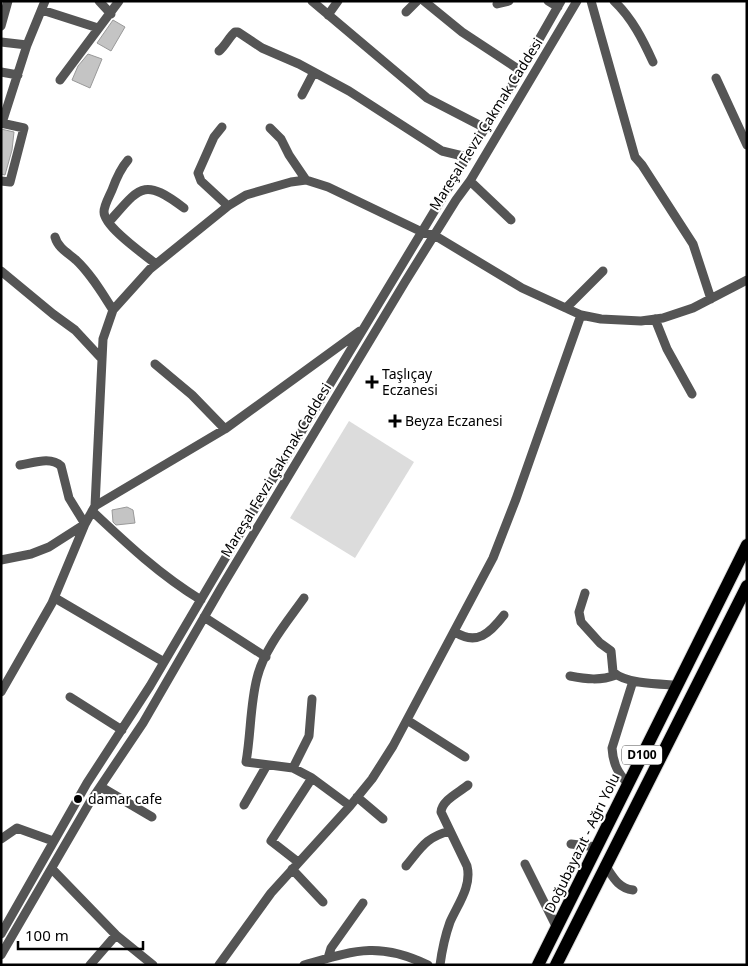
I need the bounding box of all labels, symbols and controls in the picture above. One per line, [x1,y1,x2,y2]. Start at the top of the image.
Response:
street label: Mareşal Fevzi Çakmak Caddesi [425,34,547,214]
place label: Taşlıçay Eczanesi [382,364,438,399]
marker: Taşlıçay Eczanesi [366,376,378,388]
street label: Mareşal Fevzi Çakmak Caddesi [216,379,335,560]
place label: Beyza Eczanesi [405,411,503,430]
marker: Beyza Eczanesi [389,415,401,427]
road number: D100 [622,746,662,764]
street label: Doğubayazıt - Ağrı Yolu [539,770,624,916]
place label: damar cafe [88,789,162,808]
marker: damar cafe [72,793,84,805]
scale bar [18,918,142,950]
text: 100 m [25,925,69,945]

